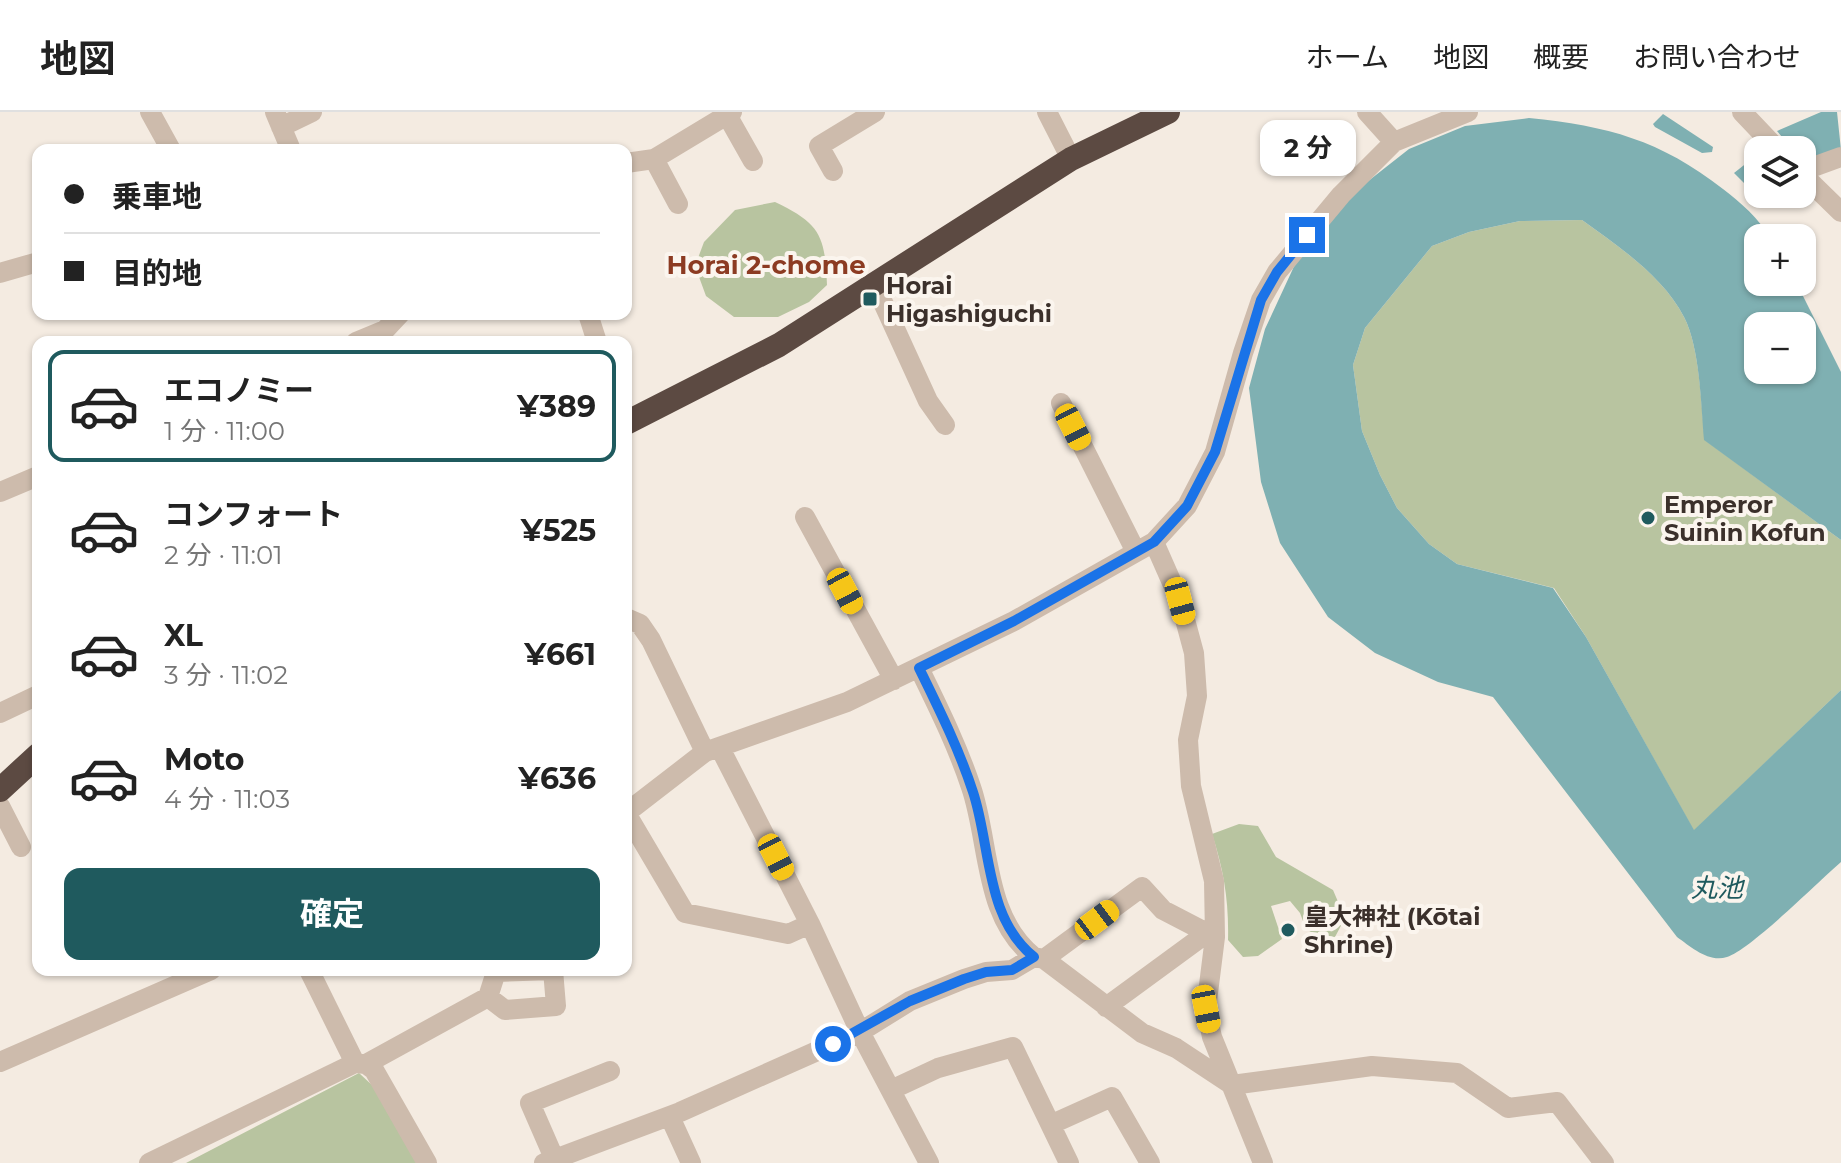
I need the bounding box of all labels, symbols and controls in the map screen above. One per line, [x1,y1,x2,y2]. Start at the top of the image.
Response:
text: 地図 [40,35,116,82]
text: ホーム [1306,40,1389,74]
text: 地図 [1433,40,1489,74]
text: 概要 [1533,40,1589,74]
text: お問い合わせ [1633,40,1801,74]
callout: 2 分 [1259,119,1355,175]
text: 2 分 [1284,132,1332,164]
map controls [1744,136,1816,384]
button: layers [1744,136,1816,208]
text: 乗車地 [112,178,202,215]
route end [1289,217,1325,253]
button: + [1744,224,1816,296]
district label: Horai 2-chome [666,249,866,281]
text: 目的地 [112,255,202,292]
place label: Horai Higashiguchi [886,271,1052,328]
marker: Horai Higashiguchi [861,290,879,308]
button: − [1744,312,1816,384]
icon: car [68,370,140,442]
text: エコノミー [164,372,314,409]
text: ¥389 [517,388,596,425]
car [1051,400,1095,454]
text: 1 分 · 11:00 [164,415,285,447]
place label: Emperor Suinin Kofun [1664,490,1826,547]
icon: car [68,494,140,566]
text: コンフォート [164,496,343,533]
marker: Emperor Suinin Kofun [1639,509,1657,527]
text: ¥525 [521,512,596,549]
text: 2 分 · 11:01 [164,539,283,571]
car [823,564,867,618]
car [1162,575,1198,627]
text: XL [164,617,203,654]
icon: car [68,618,140,690]
text: ¥661 [524,636,596,673]
text: 3 分 · 11:02 [164,659,288,691]
text: Moto [164,741,245,778]
icon: car [68,742,140,814]
text: ¥636 [518,760,596,797]
text: 4 分 · 11:03 [164,783,290,815]
car [754,830,798,884]
button: 確定 [64,868,600,960]
water label: 丸池 [1691,872,1746,904]
car [1071,896,1123,944]
place label: 皇大神社 (Kōtai Shrine) [1304,902,1480,959]
marker: 皇大神社 (Kōtai Shrine) [1279,921,1297,939]
car [1190,983,1222,1035]
route start [815,1026,851,1062]

